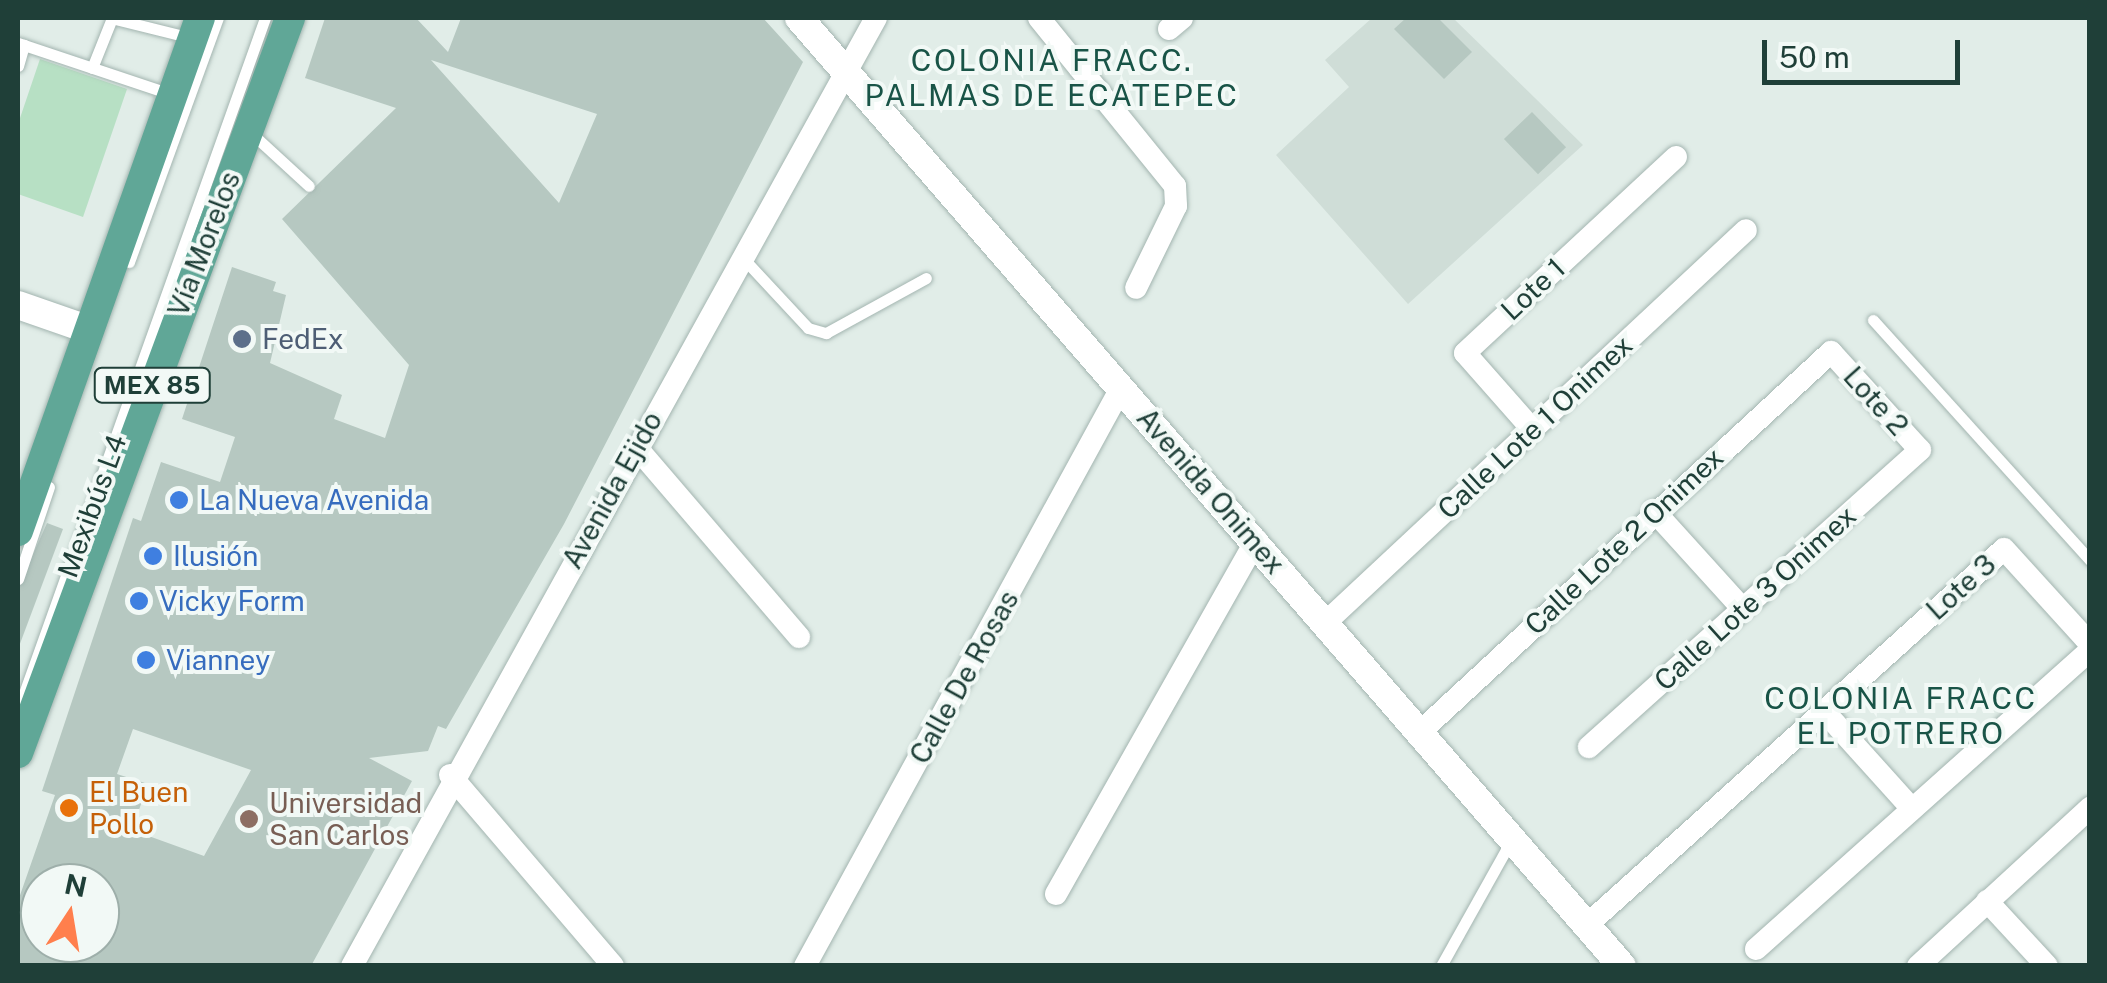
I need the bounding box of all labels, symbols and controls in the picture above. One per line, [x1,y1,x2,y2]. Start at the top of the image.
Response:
scale bar [1767,20,1964,82]
text: 50 m [1779,39,1850,75]
district label: COLONIA FRACC. PALMAS DE ECATEPEC [865,42,1239,112]
street label: Vía Morelos [161,167,247,321]
street label: Lote 1 [1494,251,1572,327]
place label: FedEx [262,322,344,356]
marker: FedEx [231,328,253,350]
street label: Calle Lote 1 Onimex [1431,328,1639,526]
street label: Lote 2 [1837,360,1915,442]
road number: MEX 85 [92,365,212,405]
street label: Avenida Onimex [1130,401,1292,581]
street label: Avenida Ejido [555,406,669,574]
street label: Mexibús L4 [51,430,133,582]
street label: Calle Lote 2 Onimex [1518,440,1730,642]
place label: La Nueva Avenida [199,483,429,517]
marker: La Nueva Avenida [168,489,190,511]
street label: Calle Lote 3 Onimex [1647,499,1863,697]
place label: Ilusión [173,539,258,573]
marker: Ilusión [142,545,164,567]
street label: Lote 3 [1919,547,2003,627]
place label: Vicky Form [159,584,305,618]
street label: Calle De Rosas [902,584,1026,770]
marker: Vicky Form [128,590,150,612]
place label: Vianney [166,643,270,677]
marker: Vianney [135,649,157,671]
district label: COLONIA FRACC EL POTRERO [1764,680,2038,750]
place label: El Buen Pollo [89,775,188,841]
place label: Universidad San Carlos [269,786,422,852]
marker: El Buen Pollo [58,797,80,819]
marker: Universidad San Carlos [238,808,260,830]
north arrow [20,863,120,963]
text: N [62,867,90,904]

